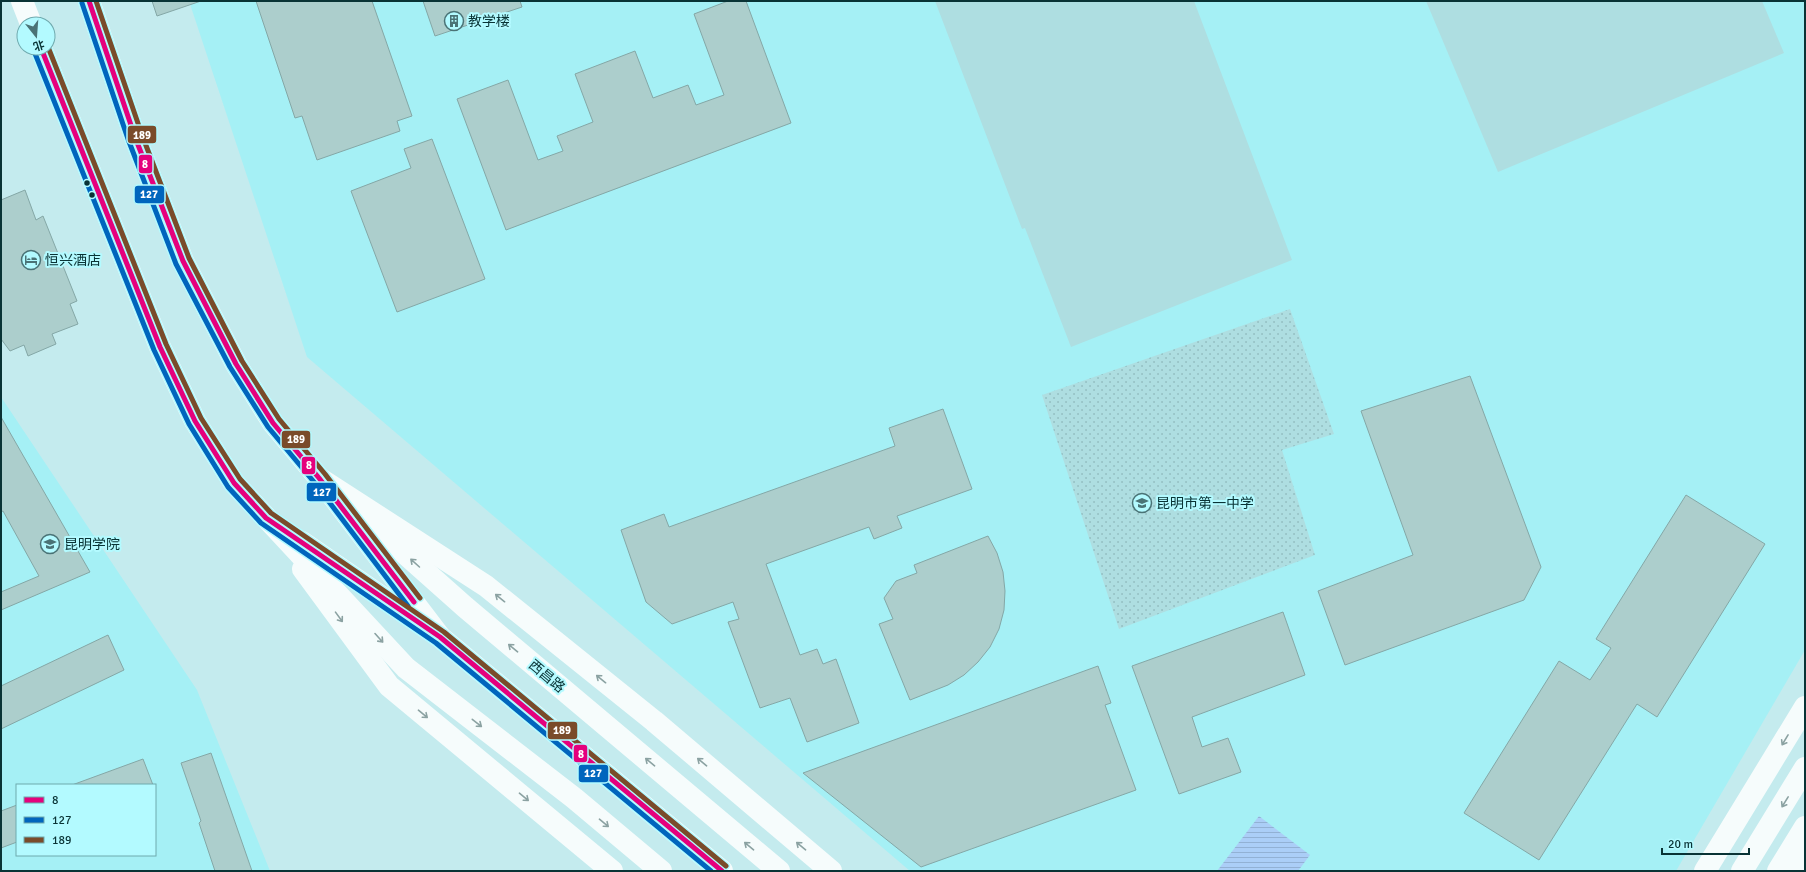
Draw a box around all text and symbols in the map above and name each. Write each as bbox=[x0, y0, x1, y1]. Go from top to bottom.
building icon: 教学楼 bbox=[443, 10, 465, 32]
place label: 教学楼 bbox=[468, 13, 510, 30]
north arrow bbox=[16, 16, 56, 56]
text: 北 bbox=[32, 37, 46, 53]
line badge: 189 bbox=[127, 125, 157, 144]
text: 189 bbox=[133, 129, 151, 142]
line badge: 8 bbox=[138, 154, 153, 174]
text: 8 bbox=[142, 158, 148, 171]
unlabelled marker bbox=[82, 178, 92, 188]
line badge: 127 bbox=[134, 185, 165, 204]
text: 127 bbox=[140, 188, 158, 201]
unlabelled marker bbox=[87, 190, 97, 200]
hotel icon: 恒兴酒店 bbox=[20, 249, 42, 271]
place label: 恒兴酒店 bbox=[45, 252, 101, 269]
line badge: 189 bbox=[281, 430, 311, 449]
text: 189 bbox=[287, 433, 305, 446]
line badge: 8 bbox=[301, 456, 316, 475]
text: 8 bbox=[306, 459, 312, 472]
line badge: 127 bbox=[306, 482, 337, 502]
text: 127 bbox=[313, 486, 331, 499]
school or university icon: 昆明市第一中学 bbox=[1131, 492, 1153, 514]
place label: 昆明市第一中学 bbox=[1156, 495, 1254, 512]
school or university icon: 昆明学院 bbox=[39, 533, 61, 555]
place label: 昆明学院 bbox=[64, 536, 120, 553]
one-way arrow bbox=[410, 558, 420, 568]
one-way arrow bbox=[495, 593, 506, 602]
one-way arrow bbox=[335, 611, 343, 622]
one-way arrow bbox=[374, 633, 384, 643]
one-way arrow bbox=[508, 643, 519, 652]
street label: 西昌路 bbox=[525, 656, 568, 696]
one-way arrow bbox=[596, 675, 607, 684]
one-way arrow bbox=[418, 710, 429, 719]
one-way arrow bbox=[471, 719, 482, 727]
line badge: 189 bbox=[547, 721, 578, 740]
text: 189 bbox=[553, 724, 571, 737]
one-way arrow bbox=[1780, 734, 1788, 746]
line badge: 8 bbox=[573, 744, 588, 763]
text: 8 bbox=[578, 748, 584, 761]
one-way arrow bbox=[645, 758, 655, 767]
one-way arrow bbox=[697, 758, 707, 767]
line badge: 127 bbox=[578, 764, 609, 783]
text: 127 bbox=[584, 767, 602, 780]
legend bbox=[16, 784, 156, 856]
text: 8 bbox=[52, 793, 58, 808]
one-way arrow bbox=[518, 793, 529, 802]
one-way arrow bbox=[1780, 796, 1788, 808]
text: 127 bbox=[52, 813, 71, 828]
one-way arrow bbox=[598, 819, 609, 827]
scale bar bbox=[1662, 830, 1749, 856]
text: 189 bbox=[52, 833, 71, 848]
text: 20 m bbox=[1668, 837, 1693, 852]
one-way arrow bbox=[744, 841, 755, 850]
one-way arrow bbox=[796, 841, 806, 850]

